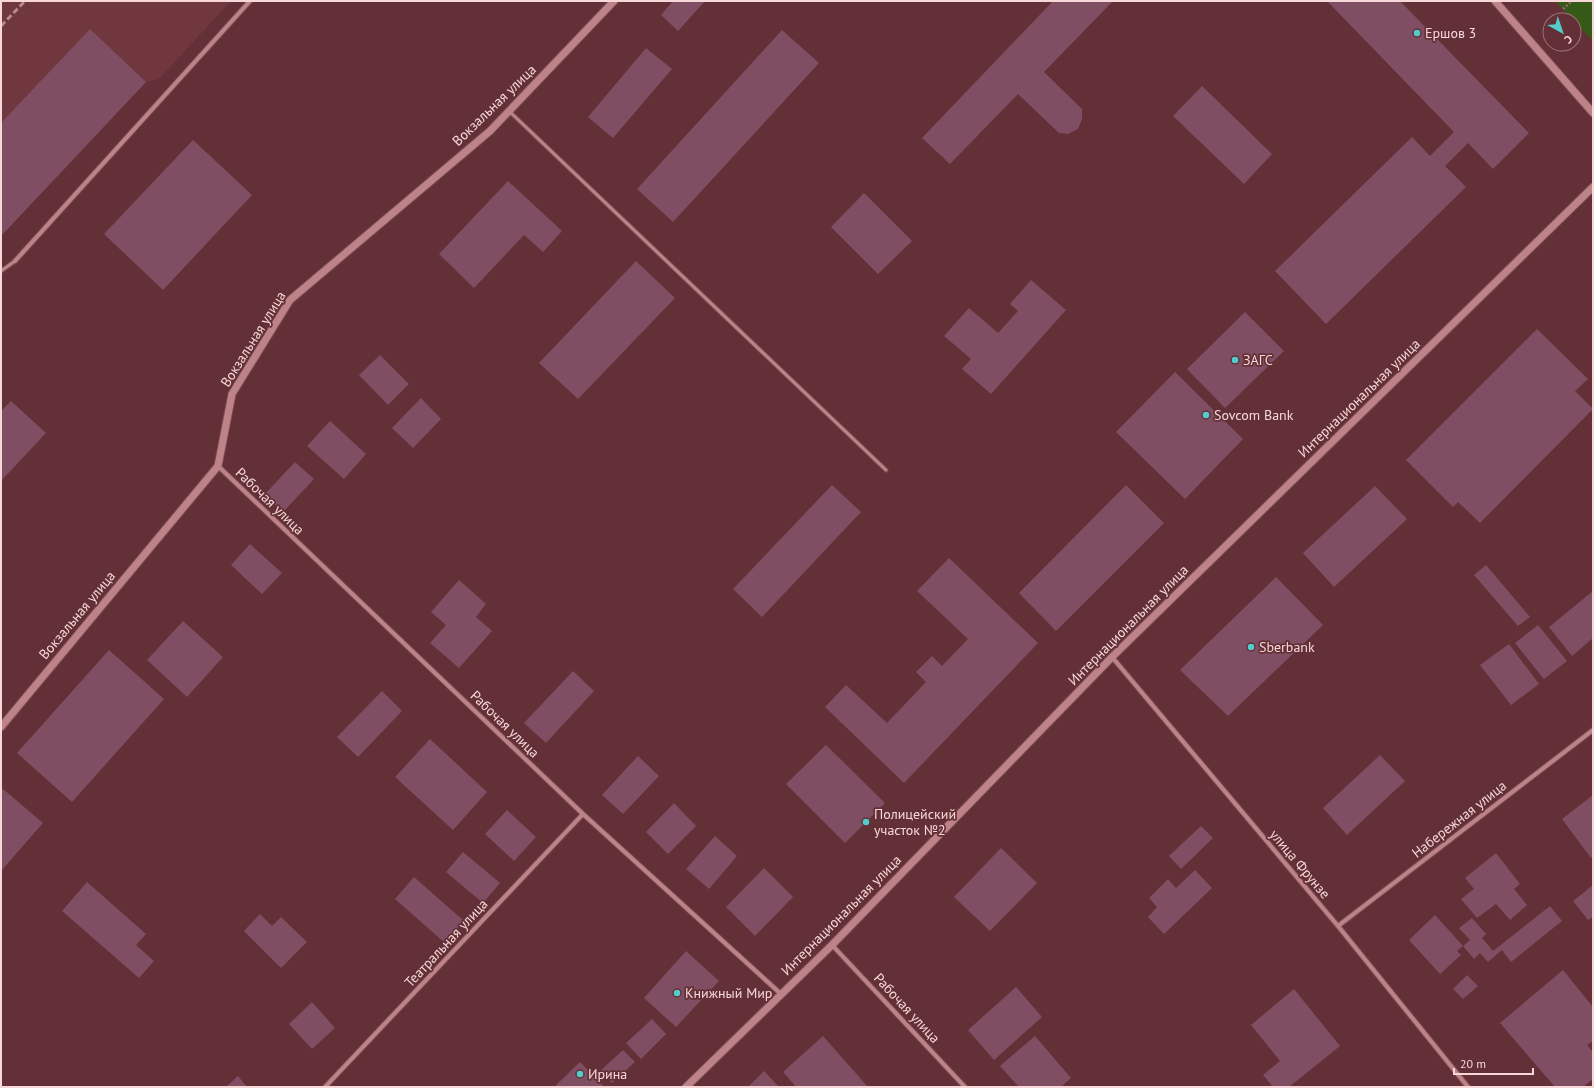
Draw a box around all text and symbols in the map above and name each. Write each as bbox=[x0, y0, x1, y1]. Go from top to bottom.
north arrow bbox=[1542, 12, 1582, 52]
place label: Ершов 3 bbox=[1425, 24, 1476, 42]
marker: Ершов 3 bbox=[1412, 28, 1422, 38]
text: С bbox=[1562, 32, 1575, 47]
street label: Вокзальная улица bbox=[448, 60, 540, 150]
street label: Вокзальная улица bbox=[216, 288, 290, 390]
street label: Интернациональная улица bbox=[1294, 335, 1424, 461]
place label: ЗАГС bbox=[1243, 351, 1273, 369]
marker: ЗАГС bbox=[1230, 355, 1240, 365]
place label: Sovcom Bank bbox=[1214, 406, 1294, 424]
marker: Sovcom Bank bbox=[1201, 410, 1211, 420]
street label: Рабочая улица bbox=[232, 464, 308, 538]
street label: Интернациональная улица bbox=[1064, 561, 1192, 689]
street label: Вокзальная улица bbox=[35, 567, 119, 663]
place label: Sberbank bbox=[1259, 638, 1315, 656]
marker: Sberbank bbox=[1246, 642, 1256, 652]
street label: Рабочая улица bbox=[467, 687, 543, 761]
street label: Набережная улица bbox=[1408, 776, 1510, 862]
place label: Полицейский участок №2 bbox=[874, 805, 956, 839]
marker: Полицейский участок №2 bbox=[861, 817, 871, 827]
street label: улица Фрунзе bbox=[1266, 826, 1334, 902]
street label: Интернациональная улица bbox=[777, 851, 905, 979]
street label: Театральная улица bbox=[400, 895, 492, 991]
street label: Рабочая улица bbox=[870, 969, 944, 1047]
place label: Книжный Мир bbox=[685, 984, 772, 1002]
marker: Книжный Мир bbox=[672, 988, 682, 998]
scale bar bbox=[1454, 1050, 1533, 1076]
text: 20 m bbox=[1460, 1056, 1486, 1071]
place label: Ирина bbox=[588, 1065, 627, 1083]
marker: Ирина bbox=[575, 1069, 585, 1079]

